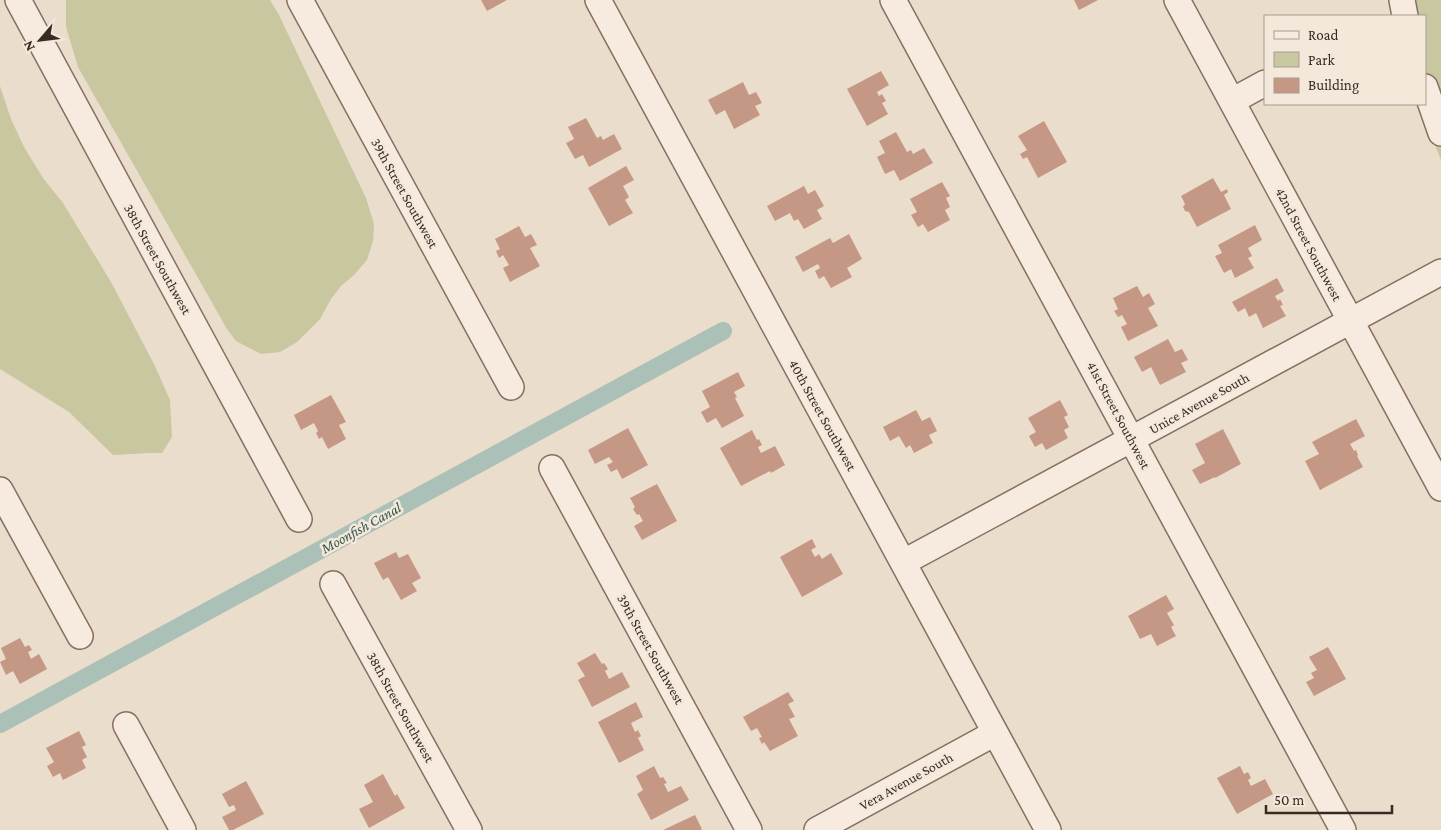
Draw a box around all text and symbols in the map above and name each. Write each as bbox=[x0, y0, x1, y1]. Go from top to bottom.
north arrow bbox=[15, 15, 65, 65]
legend bbox=[1264, 15, 1426, 105]
text: Road bbox=[1308, 27, 1339, 43]
text: N bbox=[19, 38, 38, 54]
text: Park bbox=[1308, 52, 1335, 68]
text: Building bbox=[1308, 77, 1359, 94]
street label: 39th Street Southwest bbox=[368, 135, 442, 251]
street label: 42nd Street Southwest bbox=[1272, 185, 1346, 304]
street label: 38th Street Southwest bbox=[121, 201, 195, 317]
street label: 40th Street Southwest bbox=[786, 357, 860, 474]
street label: 41st Street Southwest bbox=[1084, 358, 1154, 472]
street label: Unice Avenue South bbox=[1146, 369, 1252, 437]
water label: Moonfish Canal bbox=[317, 499, 405, 558]
street label: 39th Street Southwest bbox=[614, 591, 688, 707]
street label: 38th Street Southwest bbox=[364, 649, 438, 765]
street label: Vera Avenue South bbox=[857, 748, 956, 813]
scale bar bbox=[1266, 782, 1392, 814]
text: 50 m bbox=[1274, 792, 1304, 808]

